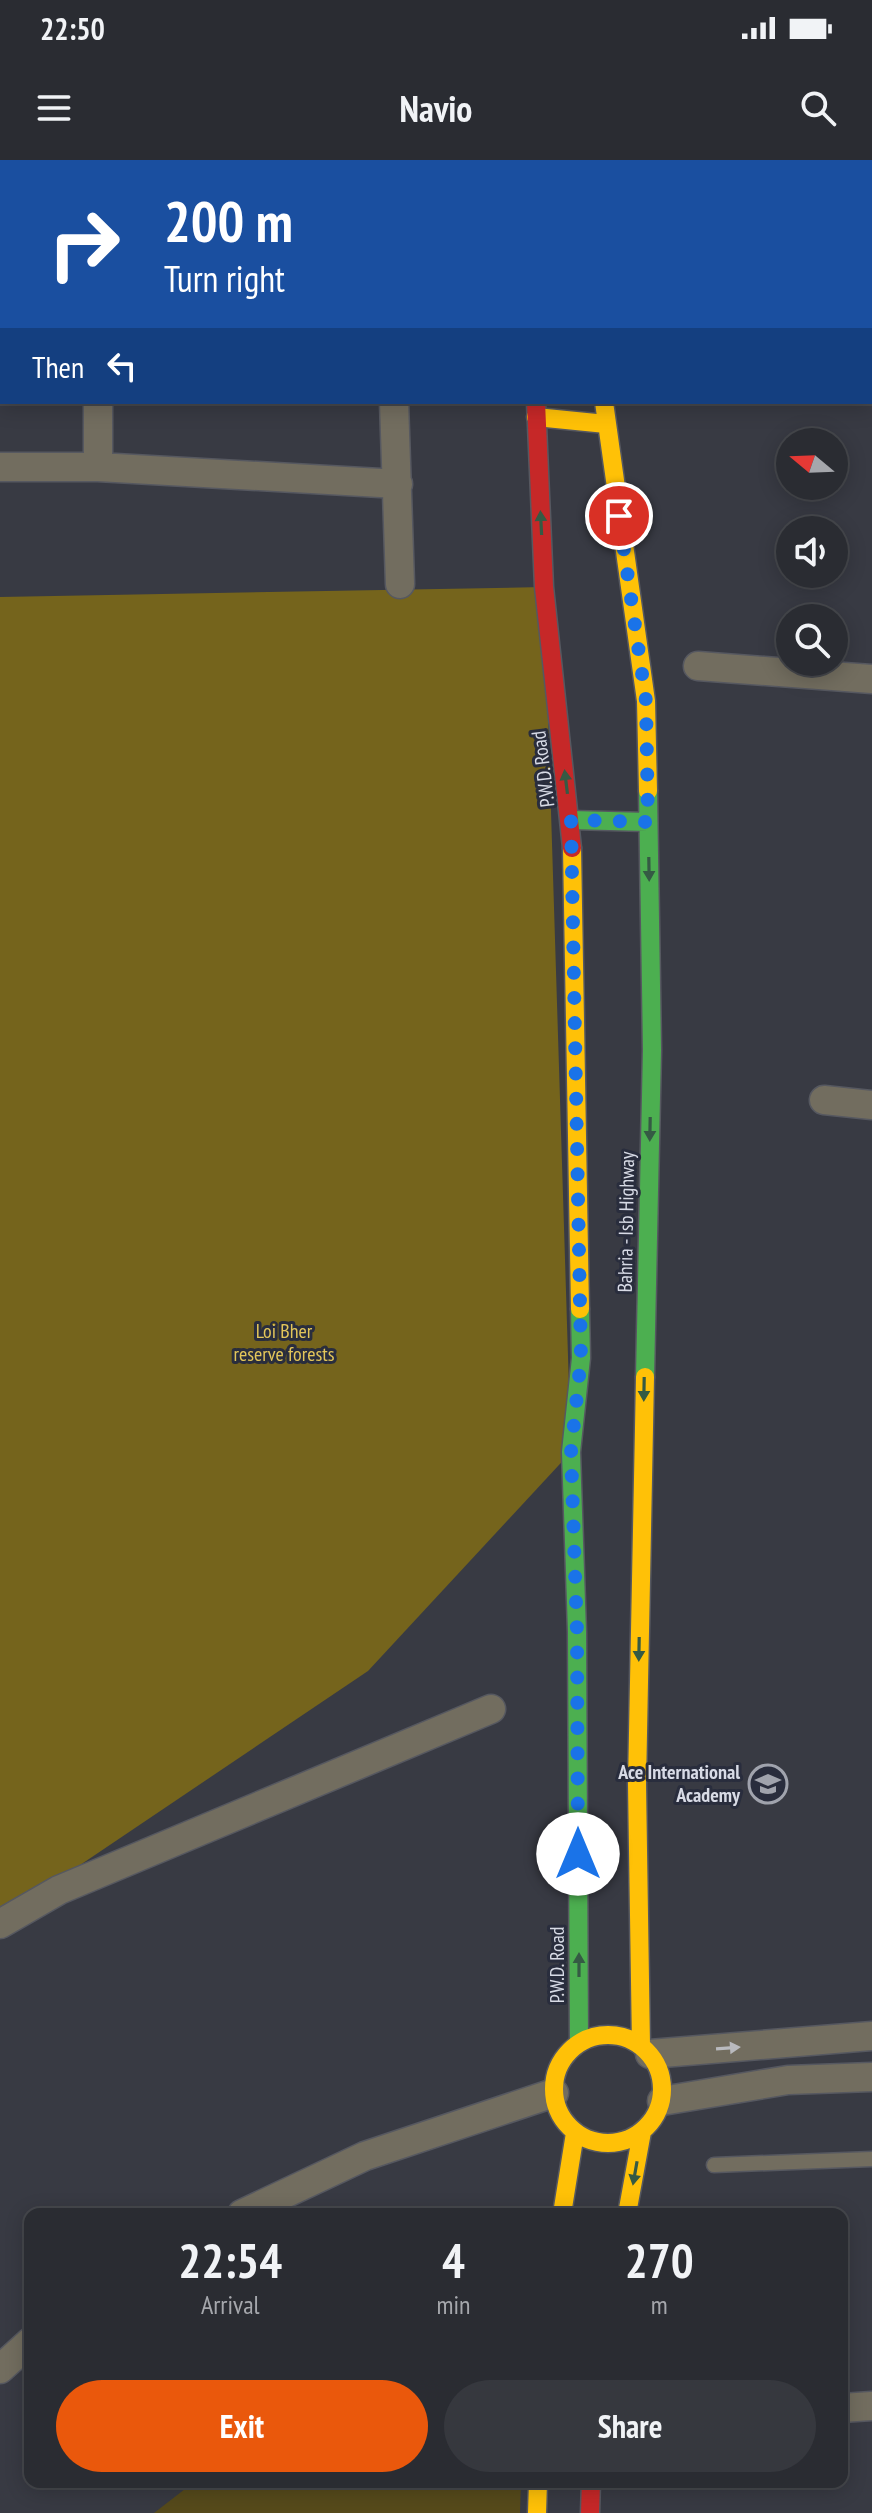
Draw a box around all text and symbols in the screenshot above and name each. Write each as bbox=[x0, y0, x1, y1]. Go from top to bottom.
text: 22:50 bbox=[40, 9, 105, 48]
text: Navio bbox=[400, 85, 472, 132]
icon: menu bbox=[32, 86, 76, 130]
icon: search bbox=[796, 86, 840, 130]
text: 200 m bbox=[164, 185, 293, 257]
icon: right bbox=[32, 192, 136, 296]
text: Turn right bbox=[164, 255, 285, 302]
icon: left bbox=[100, 344, 144, 388]
text: Then bbox=[32, 347, 84, 386]
north arrow bbox=[776, 428, 848, 500]
map controls bbox=[776, 428, 848, 676]
pin bbox=[585, 482, 653, 550]
icon: arrive bbox=[597, 494, 641, 538]
one-way arrow bbox=[534, 510, 547, 535]
button: sound bbox=[776, 516, 848, 588]
button: search bbox=[776, 604, 848, 676]
street label: P.W.D. Road bbox=[525, 729, 561, 809]
one-way arrow bbox=[560, 769, 573, 794]
one-way arrow bbox=[643, 857, 655, 882]
one-way arrow bbox=[644, 1117, 657, 1142]
street label: Bahria - Isb Highway bbox=[612, 1151, 640, 1293]
park label: Loi Bher reserve forests bbox=[234, 1318, 335, 1367]
one-way arrow bbox=[638, 1377, 650, 1402]
one-way arrow bbox=[633, 1637, 645, 1662]
place label: Ace International Academy bbox=[617, 1759, 741, 1808]
school or university icon: Ace International Academy bbox=[747, 1763, 789, 1805]
position arrow bbox=[536, 1812, 620, 1896]
street label: P.W.D. Road bbox=[544, 1927, 570, 2003]
one-way arrow bbox=[573, 1952, 585, 1977]
one-way arrow bbox=[716, 2041, 741, 2054]
one-way arrow bbox=[628, 2161, 640, 2186]
text: 22:54 bbox=[178, 2229, 282, 2291]
text: 4 bbox=[442, 2229, 465, 2291]
text: 270 bbox=[625, 2229, 694, 2291]
text: Arrival bbox=[201, 2288, 260, 2321]
text: min bbox=[436, 2288, 470, 2321]
text: m bbox=[651, 2288, 668, 2321]
button: Exit bbox=[56, 2380, 428, 2472]
button: Share bbox=[444, 2380, 816, 2472]

